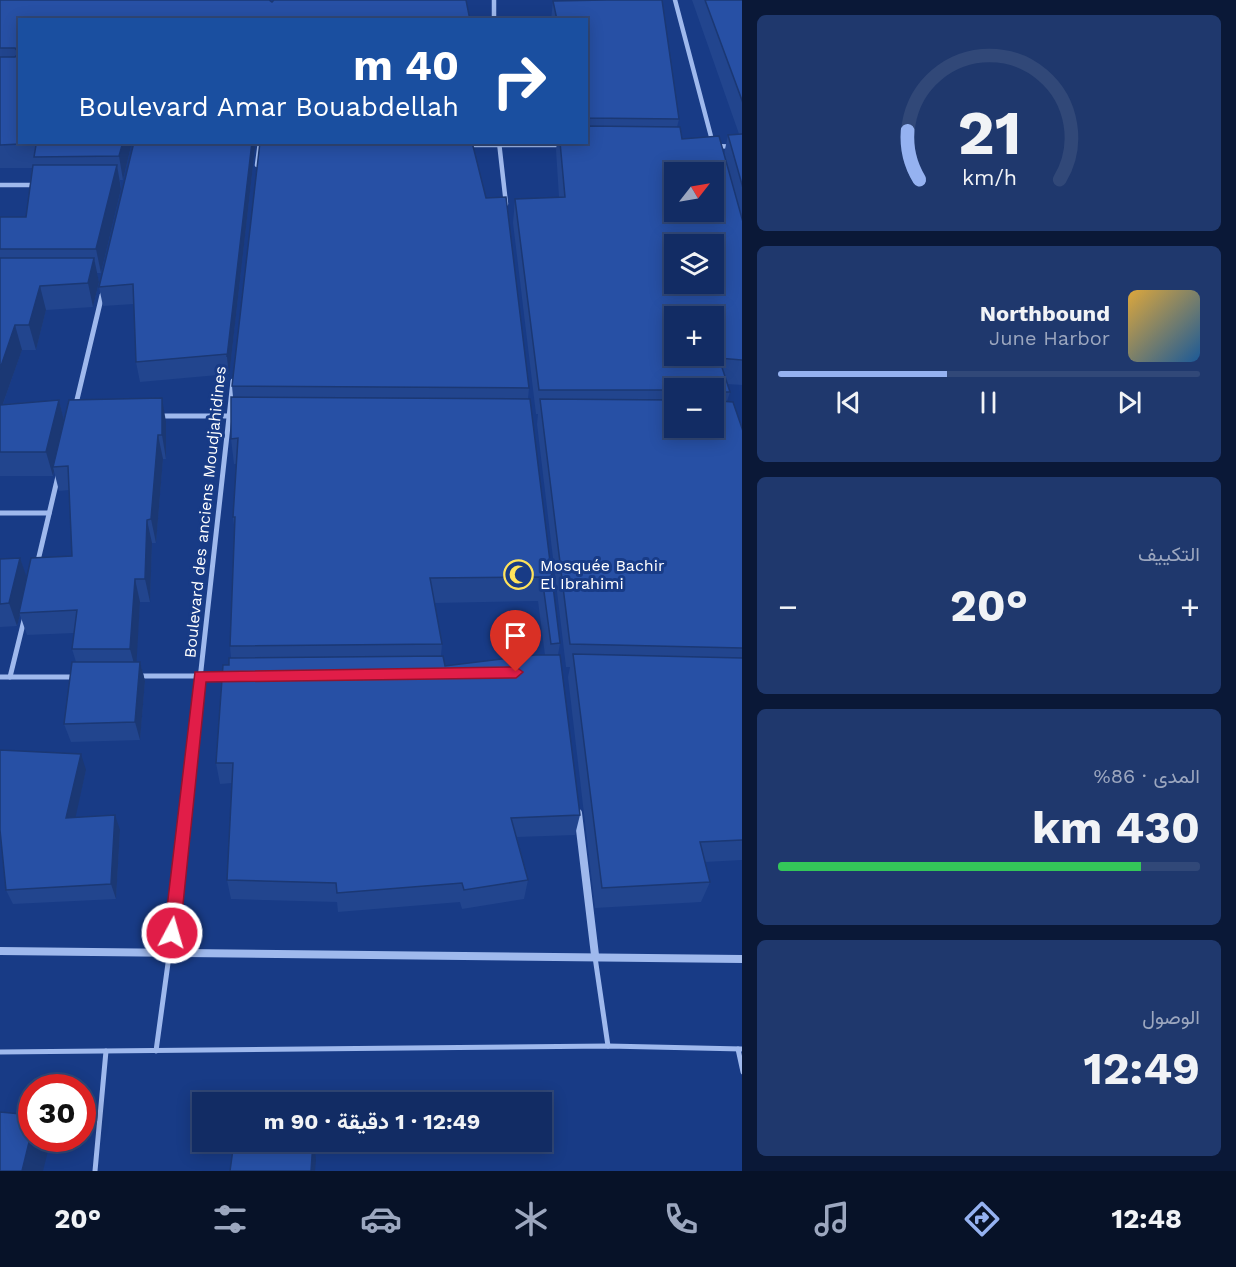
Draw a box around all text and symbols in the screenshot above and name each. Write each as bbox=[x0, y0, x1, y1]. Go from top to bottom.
text: 40 m bbox=[353, 41, 459, 90]
icon: right bbox=[480, 42, 558, 120]
text: Boulevard Amar Bouabdellah bbox=[78, 91, 459, 123]
text: 21 bbox=[957, 96, 1021, 169]
north arrow bbox=[664, 162, 724, 222]
map controls bbox=[664, 162, 724, 438]
text: km/h bbox=[961, 165, 1017, 190]
button: layers bbox=[664, 234, 724, 294]
text: Northbound bbox=[980, 301, 1110, 326]
button: + bbox=[664, 306, 724, 366]
text: June Harbor bbox=[989, 326, 1110, 350]
street label: Boulevard des anciens Moudjahidines bbox=[180, 365, 230, 659]
button: − bbox=[664, 378, 724, 438]
icon: previous bbox=[832, 386, 865, 419]
icon: pause bbox=[972, 386, 1005, 419]
icon: next bbox=[1113, 386, 1146, 419]
text: التكييف bbox=[1138, 542, 1200, 566]
place label: Mosquée Bachir El Ibrahimi bbox=[540, 556, 665, 593]
mosque icon: Mosquée Bachir El Ibrahimi bbox=[503, 558, 535, 590]
text: 20° bbox=[950, 579, 1028, 632]
text: − bbox=[778, 587, 798, 626]
text: + bbox=[1180, 587, 1200, 626]
pin bbox=[490, 610, 541, 672]
icon: arrive bbox=[499, 619, 532, 652]
text: المدى · 86% bbox=[1094, 764, 1200, 788]
text: 430 km bbox=[1032, 801, 1200, 854]
position arrow bbox=[140, 901, 204, 965]
text: الوصول bbox=[1142, 1005, 1200, 1029]
text: 12:49 bbox=[1083, 1042, 1200, 1095]
speed limit sign: 30 bbox=[18, 1074, 96, 1152]
text: 12:49 · 1 دقيقة · 90 m bbox=[264, 1109, 480, 1134]
icon: filters bbox=[209, 1198, 251, 1240]
icon: car bbox=[360, 1198, 402, 1240]
icon: climate bbox=[510, 1198, 552, 1240]
icon: phone bbox=[660, 1198, 702, 1240]
icon: music bbox=[811, 1198, 853, 1240]
icon: directions bbox=[961, 1198, 1003, 1240]
text: 20° bbox=[54, 1203, 101, 1235]
text: 12:48 bbox=[1112, 1203, 1182, 1235]

